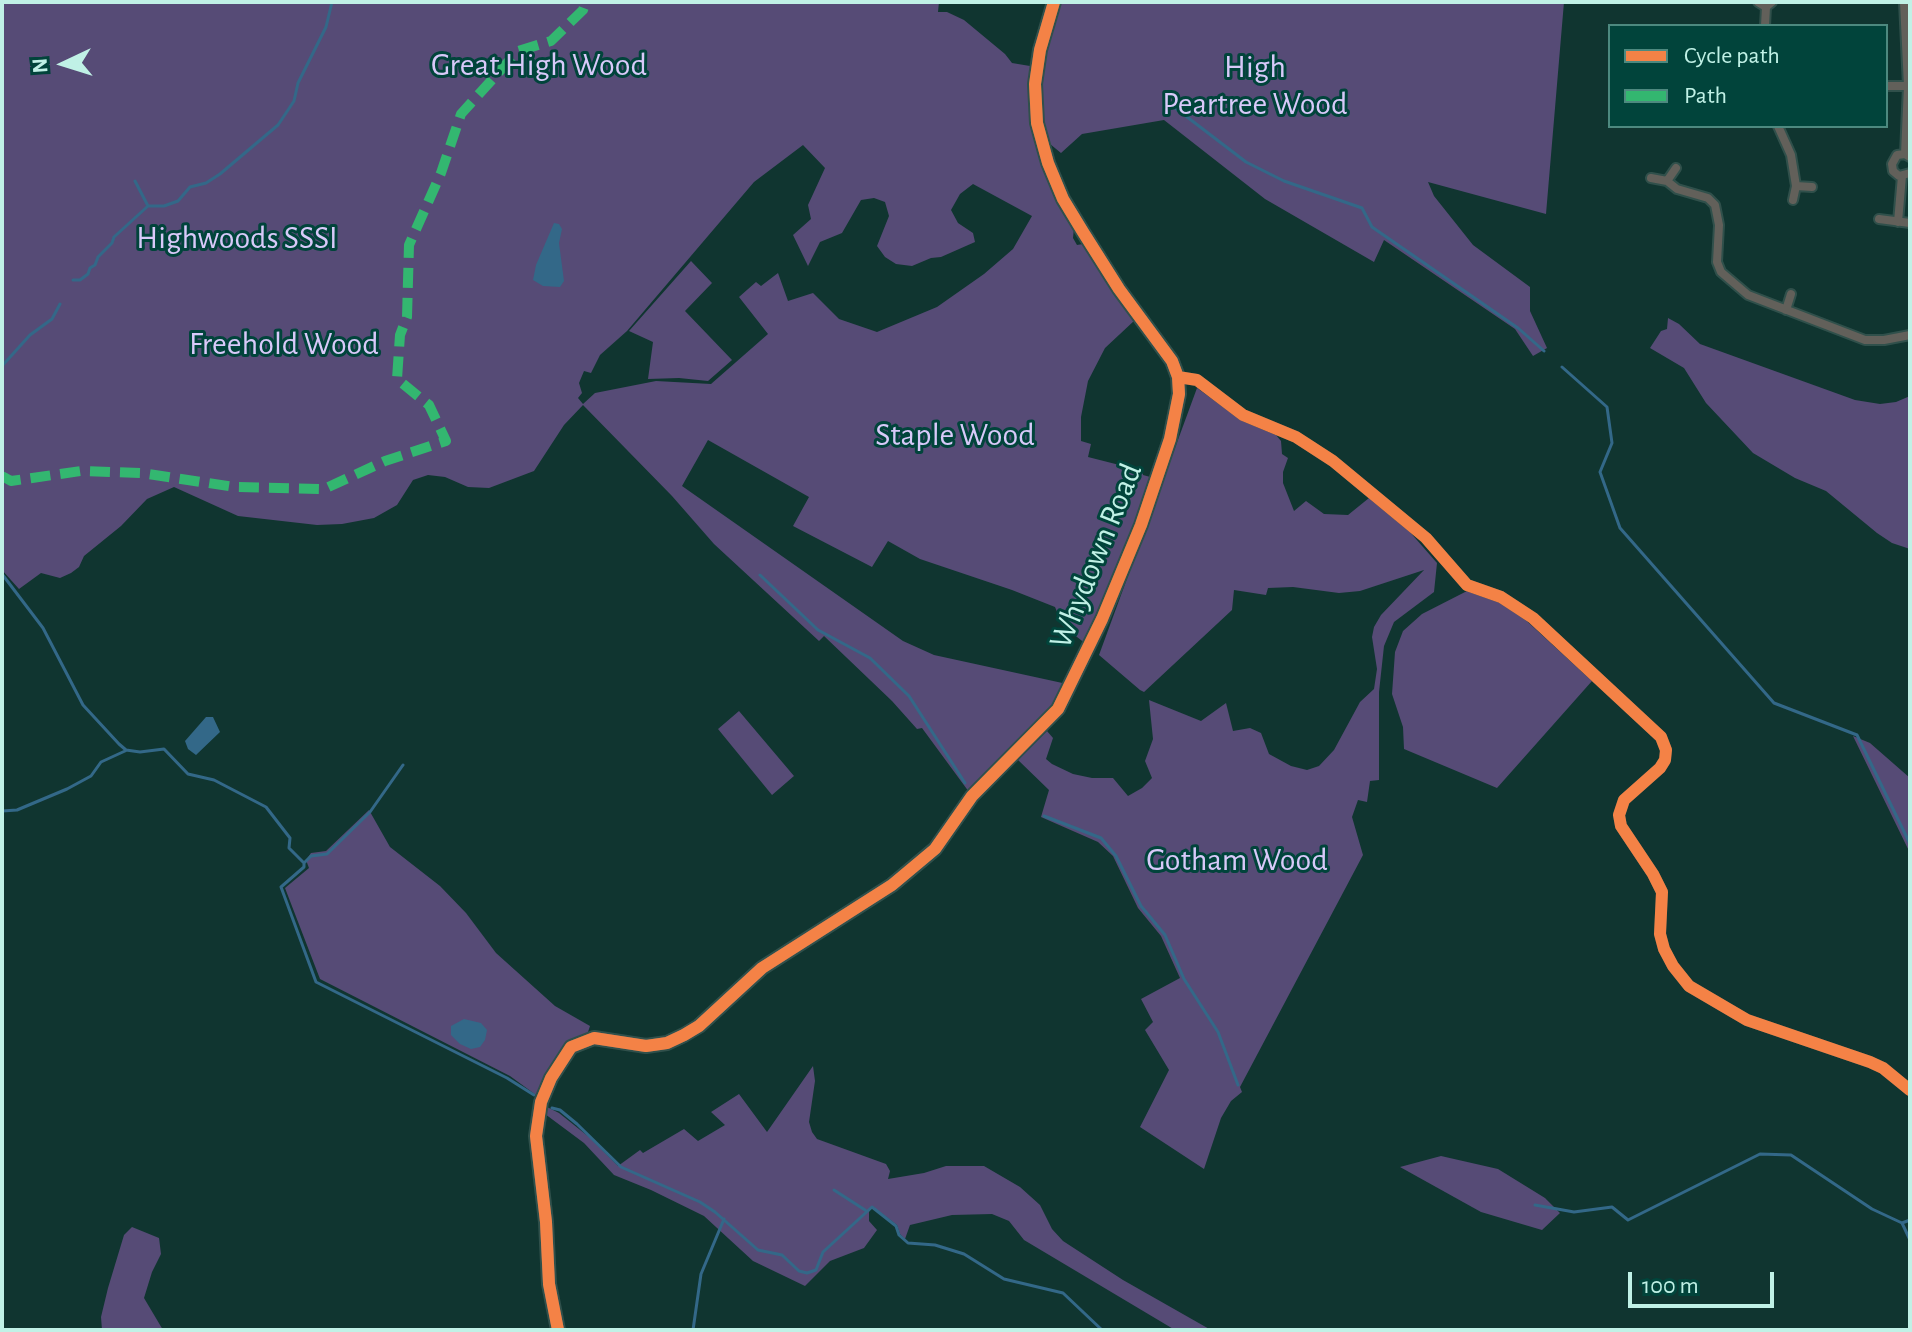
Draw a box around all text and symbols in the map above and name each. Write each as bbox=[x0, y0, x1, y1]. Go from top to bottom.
north arrow bbox=[24, 24, 104, 104]
legend bbox=[1608, 24, 1888, 128]
text: Cycle path bbox=[1684, 44, 1780, 68]
park label: Great High Wood bbox=[431, 46, 647, 84]
park label: High Peartree Wood bbox=[1162, 48, 1348, 123]
text: N bbox=[29, 57, 52, 74]
text: Path bbox=[1684, 84, 1727, 108]
park label: Highwoods SSSI bbox=[136, 219, 338, 257]
park label: Freehold Wood bbox=[189, 325, 379, 363]
park label: Staple Wood bbox=[875, 416, 1035, 454]
street label: Whydown Road bbox=[1041, 458, 1151, 654]
park label: Gotham Wood bbox=[1146, 841, 1328, 879]
scale bar bbox=[1632, 1256, 1778, 1306]
text: 100 m bbox=[1642, 1274, 1699, 1298]

